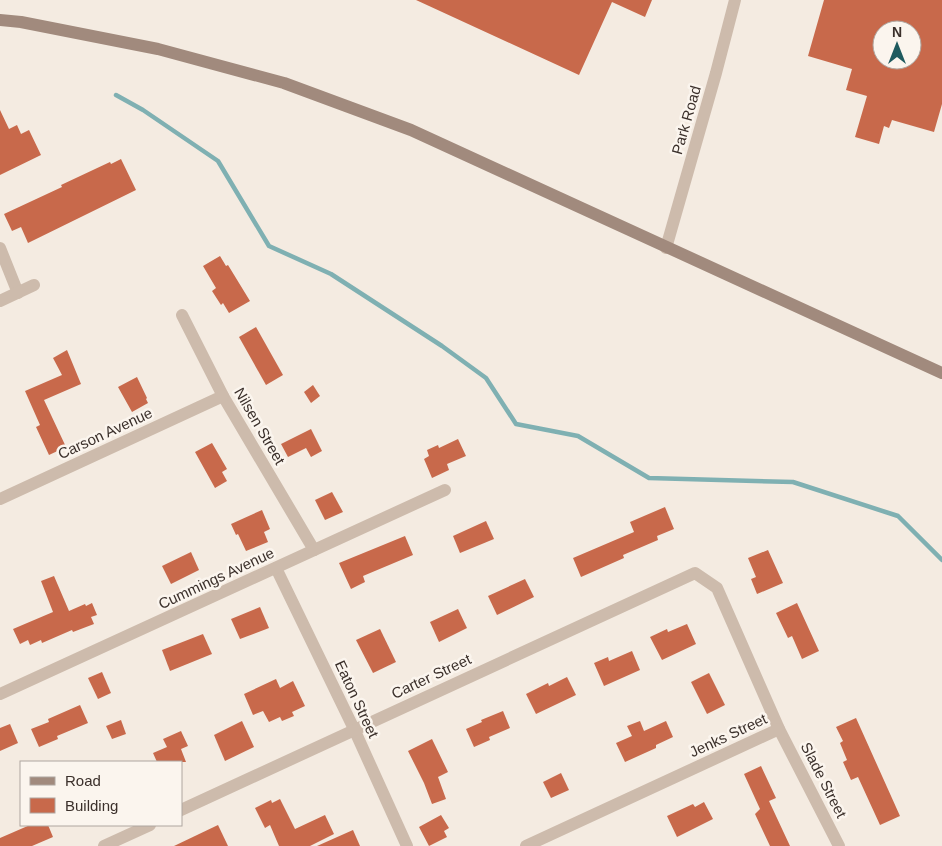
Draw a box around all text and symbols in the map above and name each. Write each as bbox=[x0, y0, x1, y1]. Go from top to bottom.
north arrow bbox=[872, 20, 922, 70]
text: N bbox=[892, 24, 902, 40]
street label: Park Road bbox=[668, 84, 704, 156]
street label: Nilsen Street bbox=[231, 385, 289, 468]
street label: Carson Avenue bbox=[55, 404, 155, 462]
street label: Cummings Avenue bbox=[155, 544, 277, 612]
street label: Carter Street bbox=[388, 650, 474, 702]
street label: Eaton Street bbox=[332, 658, 383, 741]
street label: Jenks Street bbox=[687, 709, 770, 760]
street label: Slade Street bbox=[798, 739, 851, 821]
legend bbox=[20, 761, 182, 826]
text: Road bbox=[65, 772, 101, 789]
text: Building bbox=[65, 797, 118, 814]

